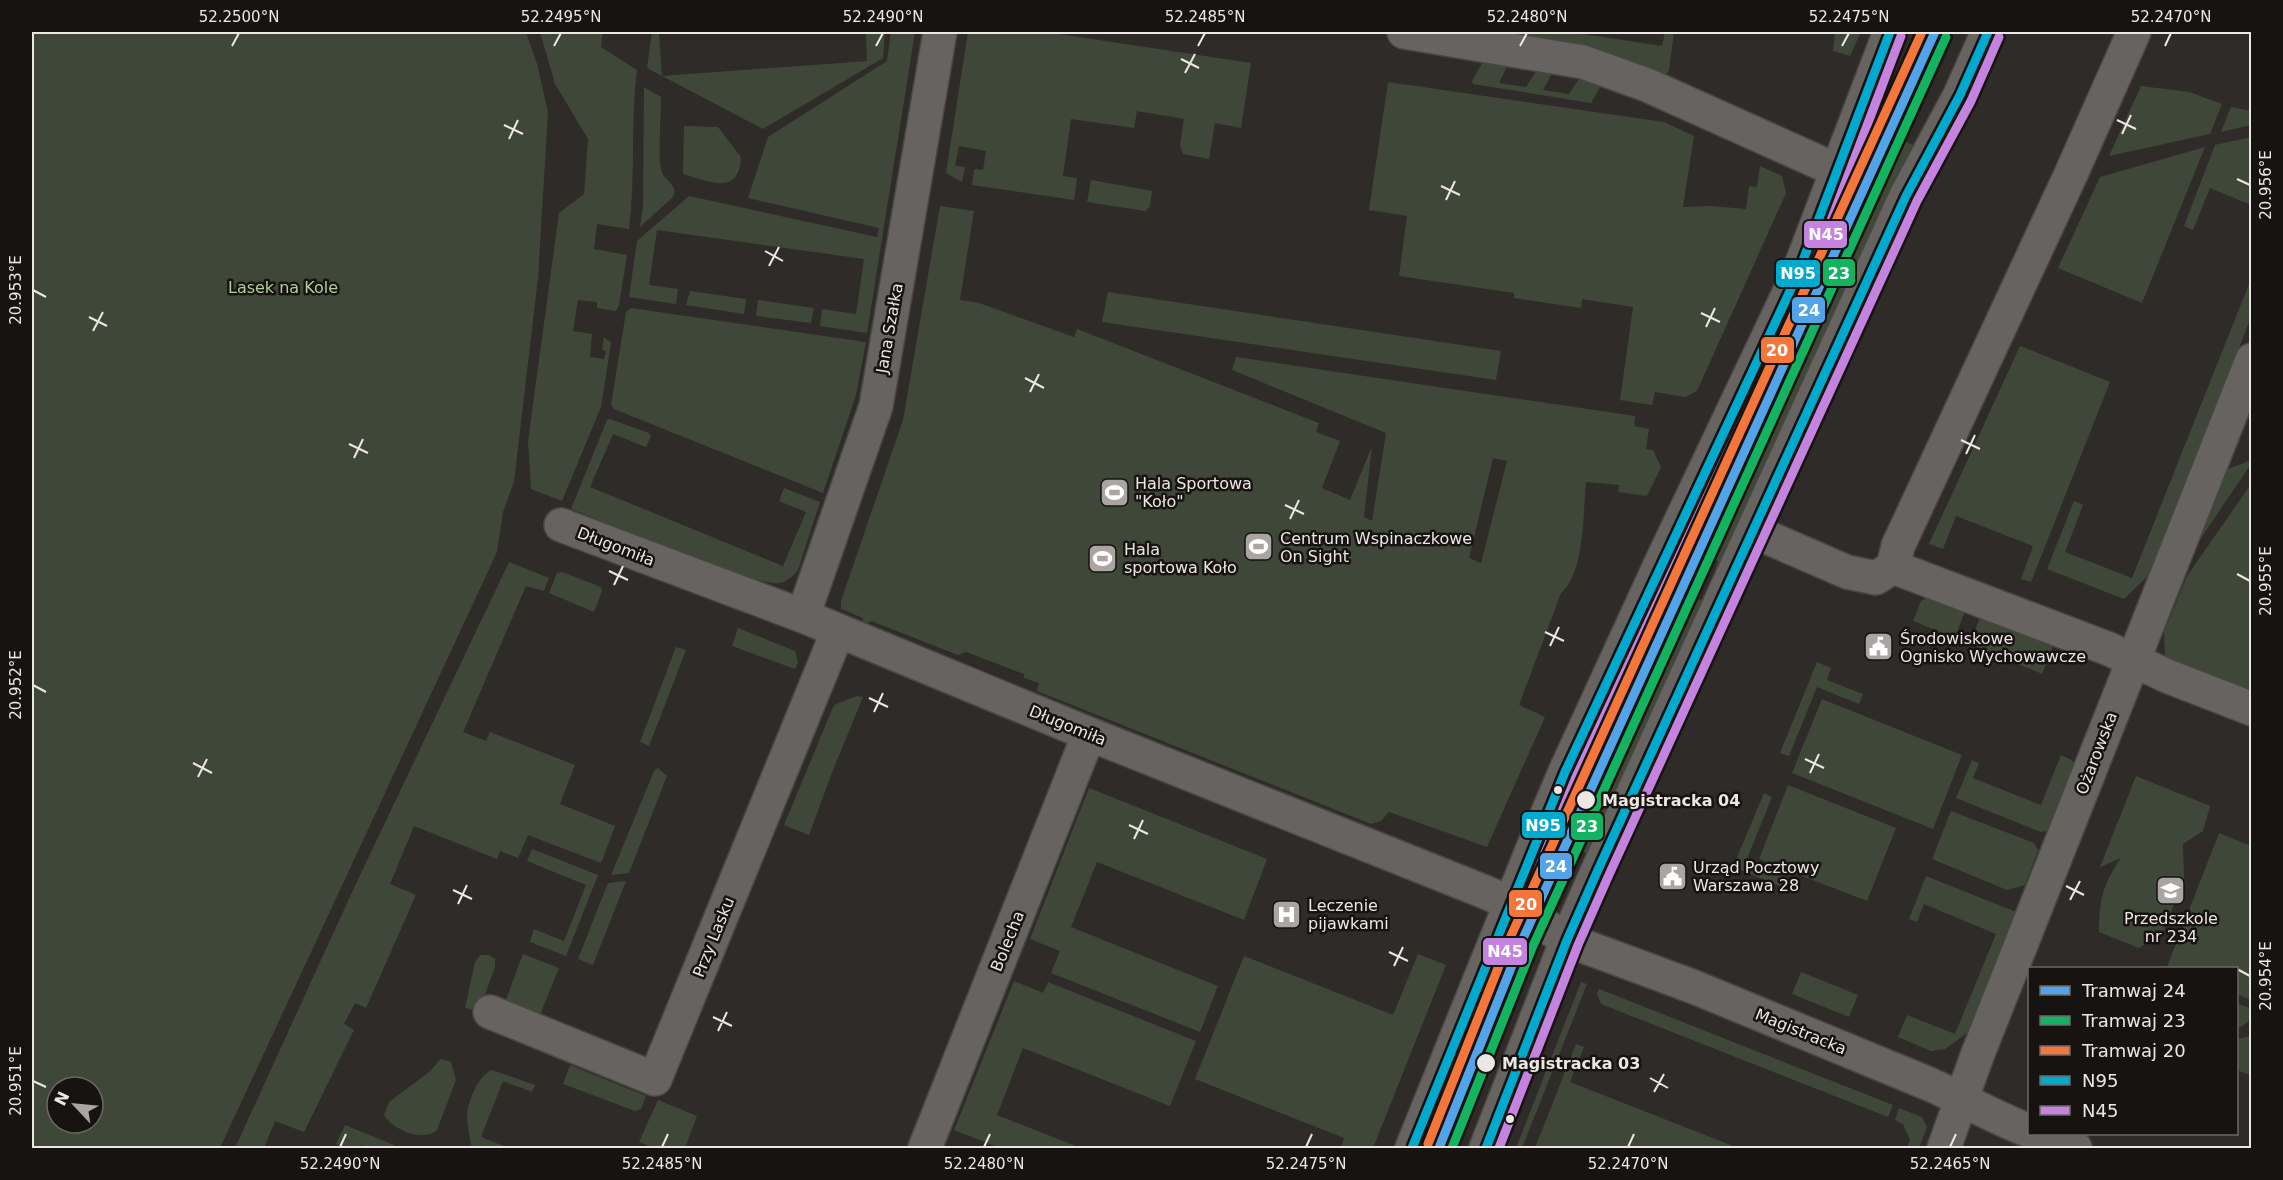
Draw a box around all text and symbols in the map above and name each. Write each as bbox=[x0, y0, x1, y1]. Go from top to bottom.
text: 52.2500°N bbox=[199, 8, 279, 26]
text: 52.2495°N bbox=[521, 8, 601, 26]
text: 52.2490°N bbox=[843, 8, 923, 26]
text: 52.2485°N bbox=[1165, 8, 1245, 26]
text: 52.2480°N bbox=[1487, 8, 1567, 26]
text: 52.2475°N bbox=[1809, 8, 1889, 26]
text: 52.2470°N bbox=[2131, 8, 2211, 26]
text: 20.956°E bbox=[2257, 150, 2275, 220]
line badge: N45 bbox=[1803, 220, 1848, 249]
text: N45 bbox=[1808, 225, 1844, 244]
text: 20.953°E bbox=[7, 255, 25, 325]
line badge: 23 bbox=[1822, 258, 1856, 287]
line badge: N95 bbox=[1775, 259, 1821, 288]
text: N95 bbox=[1780, 264, 1816, 283]
text: 23 bbox=[1828, 264, 1850, 283]
park label: Lasek na Kole bbox=[228, 278, 338, 297]
street label: Jana Szałka bbox=[872, 282, 907, 376]
line badge: 24 bbox=[1791, 296, 1826, 324]
text: 24 bbox=[1798, 301, 1820, 320]
line badge: 20 bbox=[1760, 336, 1795, 364]
text: 20 bbox=[1766, 341, 1788, 360]
place label: Hala Sportowa "Koło" bbox=[1135, 474, 1252, 511]
sports icon: Hala Sportowa "Koło" bbox=[1098, 476, 1130, 508]
street label: Długomiła bbox=[574, 523, 657, 570]
place label: Centrum Wspinaczkowe On Sight bbox=[1280, 529, 1472, 566]
sports icon: Centrum Wspinaczkowe On Sight bbox=[1243, 531, 1275, 563]
place label: Hala sportowa Koło bbox=[1124, 540, 1237, 577]
sports icon: Hala sportowa Koło bbox=[1087, 542, 1119, 574]
text: 20.955°E bbox=[2257, 546, 2275, 616]
place label: Środowiskowe Ognisko Wychowawcze bbox=[1900, 629, 2086, 666]
public building icon: Środowiskowe Ognisko Wychowawcze bbox=[1863, 631, 1895, 663]
text: 20.952°E bbox=[7, 650, 25, 720]
street label: Długomiła bbox=[1027, 701, 1109, 750]
street label: Ożarowska bbox=[2072, 709, 2121, 797]
unlabelled marker bbox=[1552, 784, 1564, 796]
marker: Magistracka 04 bbox=[1575, 789, 1597, 811]
place label: Magistracka 04 bbox=[1602, 791, 1740, 810]
line badge: N95 bbox=[1521, 811, 1566, 839]
line badge: 23 bbox=[1570, 812, 1604, 841]
text: N95 bbox=[1525, 816, 1561, 835]
text: 23 bbox=[1576, 817, 1598, 836]
line badge: 24 bbox=[1539, 852, 1573, 880]
text: 24 bbox=[1545, 857, 1567, 876]
place label: Urząd Pocztowy Warszawa 28 bbox=[1693, 858, 1819, 895]
public building icon: Urząd Pocztowy Warszawa 28 bbox=[1656, 860, 1688, 892]
school or university icon: Przedszkole nr 234 bbox=[2155, 874, 2187, 906]
line badge: 20 bbox=[1508, 889, 1543, 918]
street label: Przy Lasku bbox=[689, 894, 738, 980]
text: 20 bbox=[1515, 895, 1537, 914]
place label: Leczenie pijawkami bbox=[1308, 896, 1389, 933]
hospital icon: Leczenie pijawkami bbox=[1271, 898, 1303, 930]
street label: Bolecha bbox=[987, 908, 1028, 974]
place label: Przedszkole nr 234 bbox=[2124, 909, 2218, 946]
line badge: N45 bbox=[1482, 937, 1528, 966]
text: 20.954°E bbox=[2257, 941, 2275, 1011]
text: N45 bbox=[1487, 942, 1523, 961]
legend bbox=[2028, 967, 2238, 1135]
text: Tramwaj 24 bbox=[2081, 980, 2186, 1001]
street label: Magistracka bbox=[1752, 1005, 1849, 1058]
text: Tramwaj 23 bbox=[2081, 1010, 2186, 1031]
text: Tramwaj 20 bbox=[2081, 1040, 2186, 1061]
text: 20.951°E bbox=[7, 1046, 25, 1116]
marker: Magistracka 03 bbox=[1475, 1052, 1497, 1074]
place label: Magistracka 03 bbox=[1502, 1054, 1640, 1073]
text: N95 bbox=[2082, 1070, 2118, 1091]
north arrow bbox=[45, 1075, 105, 1135]
text: N bbox=[50, 1088, 73, 1109]
text: N45 bbox=[2082, 1100, 2118, 1121]
unlabelled marker bbox=[1504, 1113, 1516, 1125]
text: 52.2490°N bbox=[300, 1155, 380, 1173]
text: 52.2485°N bbox=[622, 1155, 702, 1173]
text: 52.2480°N bbox=[944, 1155, 1024, 1173]
text: 52.2475°N bbox=[1266, 1155, 1346, 1173]
text: 52.2470°N bbox=[1588, 1155, 1668, 1173]
text: 52.2465°N bbox=[1910, 1155, 1990, 1173]

